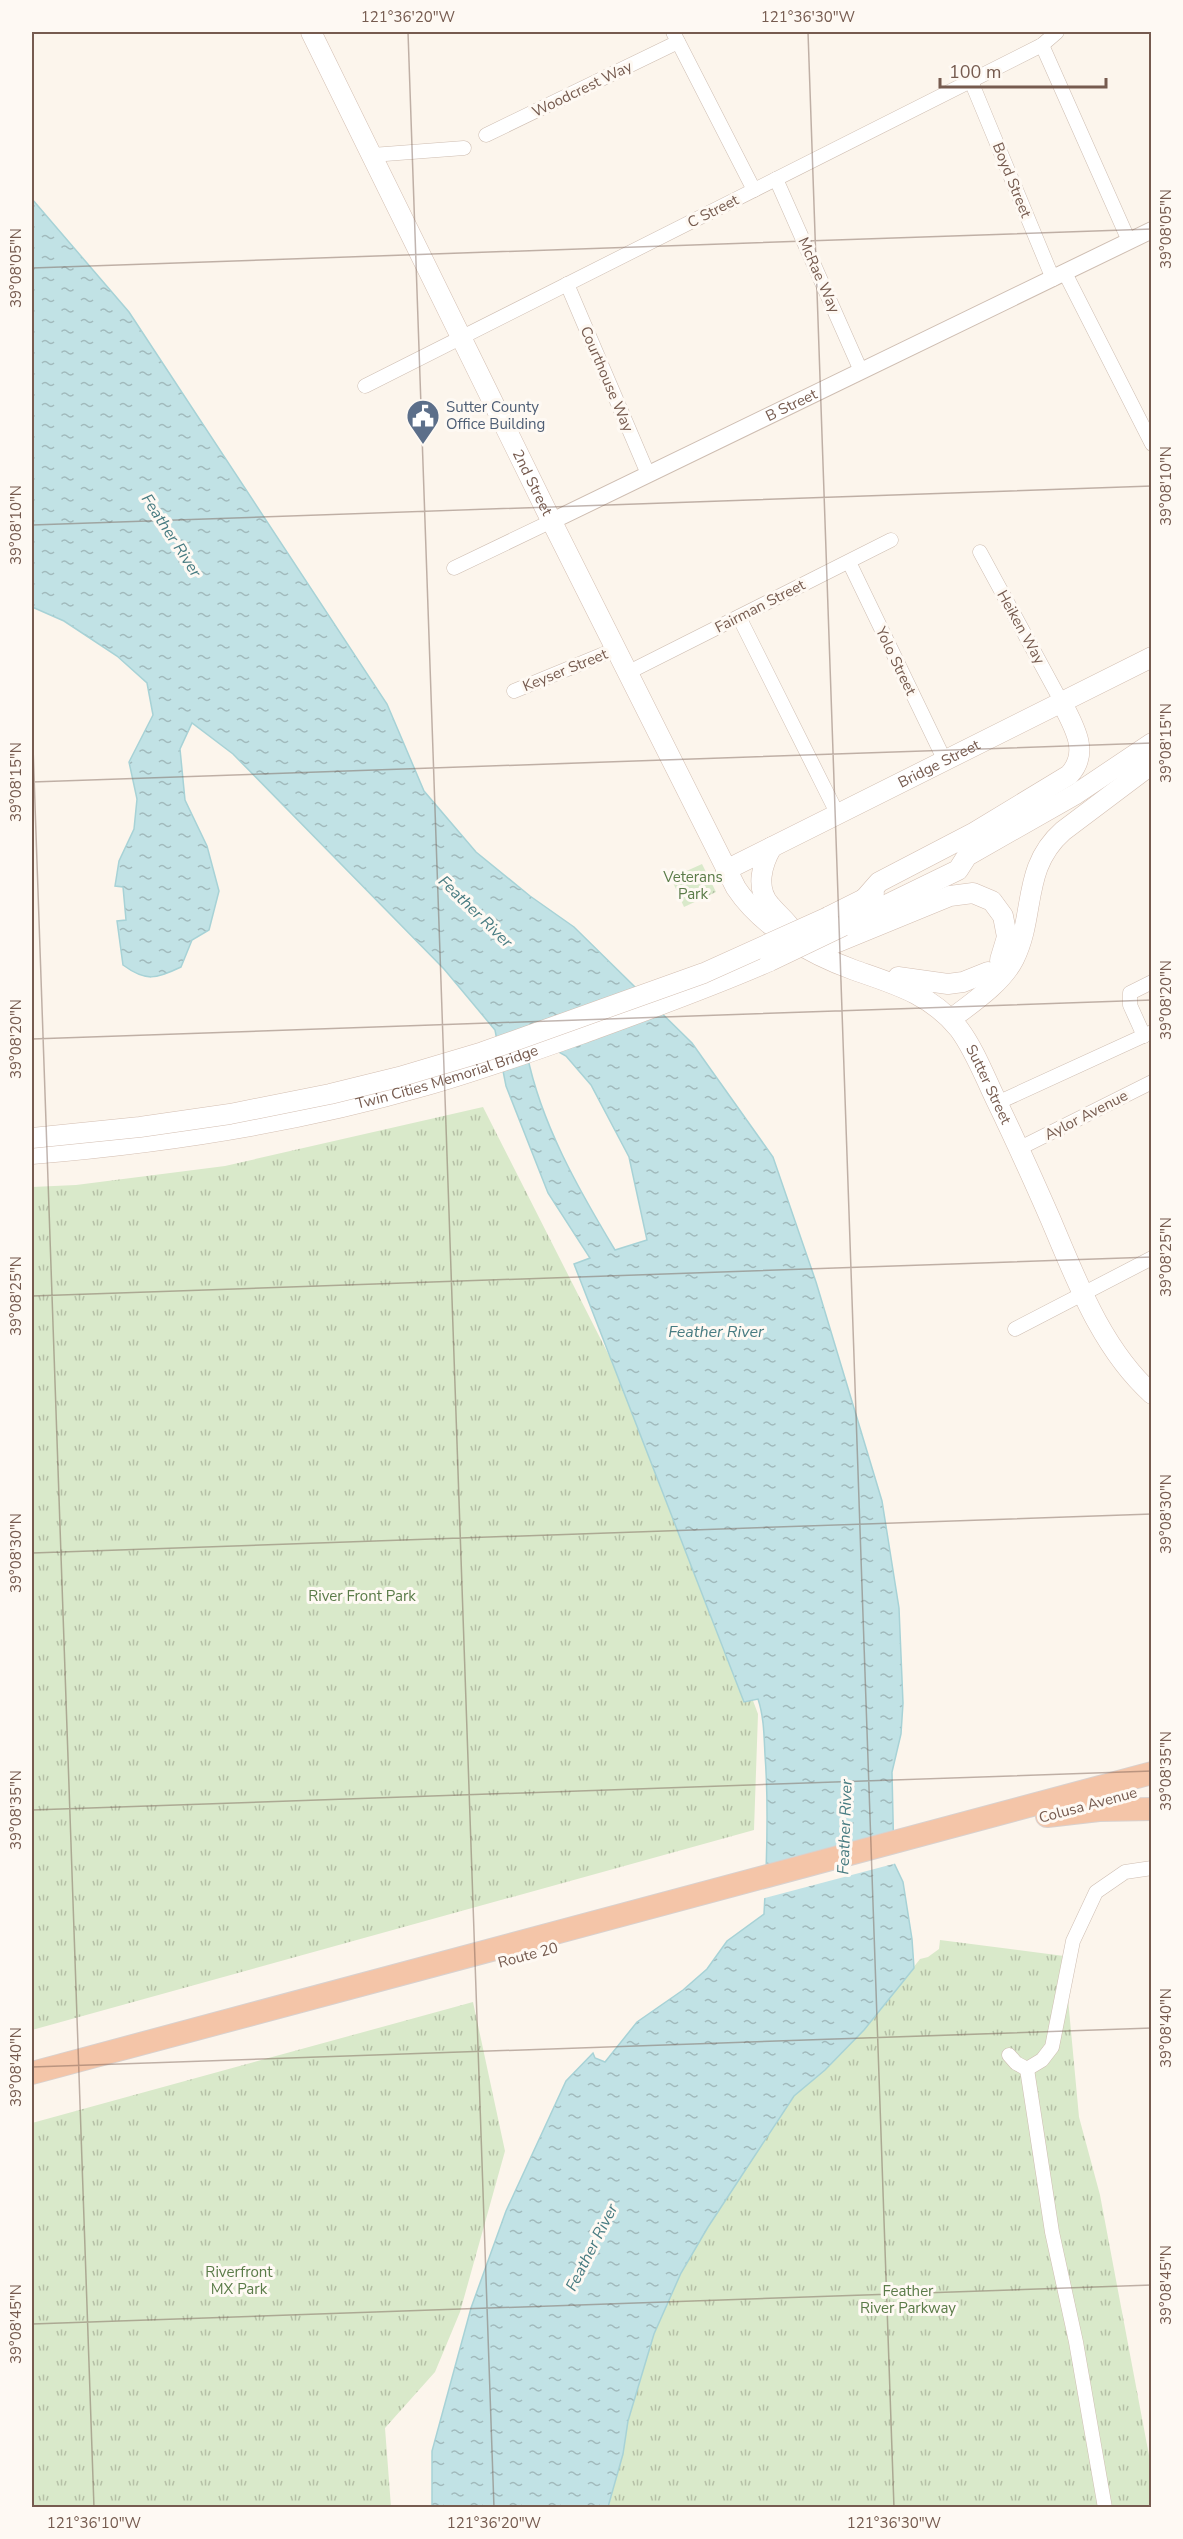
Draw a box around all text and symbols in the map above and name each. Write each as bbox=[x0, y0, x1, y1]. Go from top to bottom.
text: 121°36'20"W bbox=[361, 7, 456, 27]
text: 121°36'30"W bbox=[761, 7, 856, 27]
scale bar bbox=[940, 51, 1106, 89]
street label: Woodcrest Way bbox=[529, 56, 636, 122]
text: 100 m bbox=[949, 60, 1001, 84]
street label: Boyd Street bbox=[988, 139, 1036, 221]
street label: C Street bbox=[684, 189, 743, 232]
text: 39°08'05"N bbox=[1156, 189, 1176, 269]
text: 39°08'05"N bbox=[6, 228, 26, 308]
street label: McRae Way bbox=[793, 234, 845, 316]
street label: Courthouse Way bbox=[576, 323, 638, 435]
street label: B Street bbox=[762, 384, 821, 426]
place label: Sutter County Office Building bbox=[446, 397, 545, 434]
public building icon: Sutter County Office Building bbox=[405, 398, 441, 445]
street label: 2nd Street bbox=[508, 446, 557, 520]
text: 39°08'10"N bbox=[1156, 446, 1176, 526]
text: 39°08'10"N bbox=[6, 485, 26, 565]
water label: Feather River bbox=[136, 490, 207, 583]
street label: Fairman Street bbox=[711, 574, 809, 637]
street label: Heiken Way bbox=[992, 586, 1050, 668]
street label: Yolo Street bbox=[870, 623, 921, 699]
street label: Keyser Street bbox=[520, 644, 611, 696]
text: 39°08'15"N bbox=[1156, 703, 1176, 783]
street label: Bridge Street bbox=[894, 734, 984, 792]
text: 39°08'15"N bbox=[6, 742, 26, 822]
park label: Veterans Park bbox=[662, 867, 723, 904]
water label: Feather River bbox=[433, 871, 518, 954]
text: 39°08'20"N bbox=[1156, 960, 1176, 1040]
text: 39°08'20"N bbox=[6, 999, 26, 1079]
street label: Twin Cities Memorial Bridge bbox=[354, 1040, 541, 1114]
street label: Sutter Street bbox=[961, 1041, 1016, 1128]
street label: Aylor Avenue bbox=[1041, 1085, 1131, 1145]
text: 39°08'25"N bbox=[1156, 1217, 1176, 1297]
text: 39°08'25"N bbox=[6, 1256, 26, 1336]
water label: Feather River bbox=[668, 1321, 765, 1343]
text: 39°08'30"N bbox=[1156, 1474, 1176, 1554]
text: 39°08'30"N bbox=[6, 1513, 26, 1593]
park label: River Front Park bbox=[308, 1586, 416, 1606]
text: 39°08'35"N bbox=[1156, 1731, 1176, 1811]
text: 39°08'35"N bbox=[6, 1770, 26, 1850]
water label: Feather River bbox=[832, 1778, 858, 1875]
street label: Colusa Avenue bbox=[1037, 1782, 1139, 1828]
street label: Route 20 bbox=[496, 1937, 560, 1973]
text: 39°08'40"N bbox=[1156, 1988, 1176, 2068]
text: 39°08'40"N bbox=[6, 2027, 26, 2107]
water label: Feather River bbox=[560, 2199, 624, 2295]
text: 39°08'45"N bbox=[1156, 2245, 1176, 2325]
park label: Riverfront MX Park bbox=[205, 2262, 273, 2299]
park label: Feather River Parkway bbox=[860, 2281, 956, 2318]
text: 39°08'45"N bbox=[6, 2284, 26, 2364]
text: 121°36'10"W bbox=[47, 2513, 142, 2533]
text: 121°36'20"W bbox=[447, 2513, 542, 2533]
text: 121°36'30"W bbox=[847, 2513, 942, 2533]

